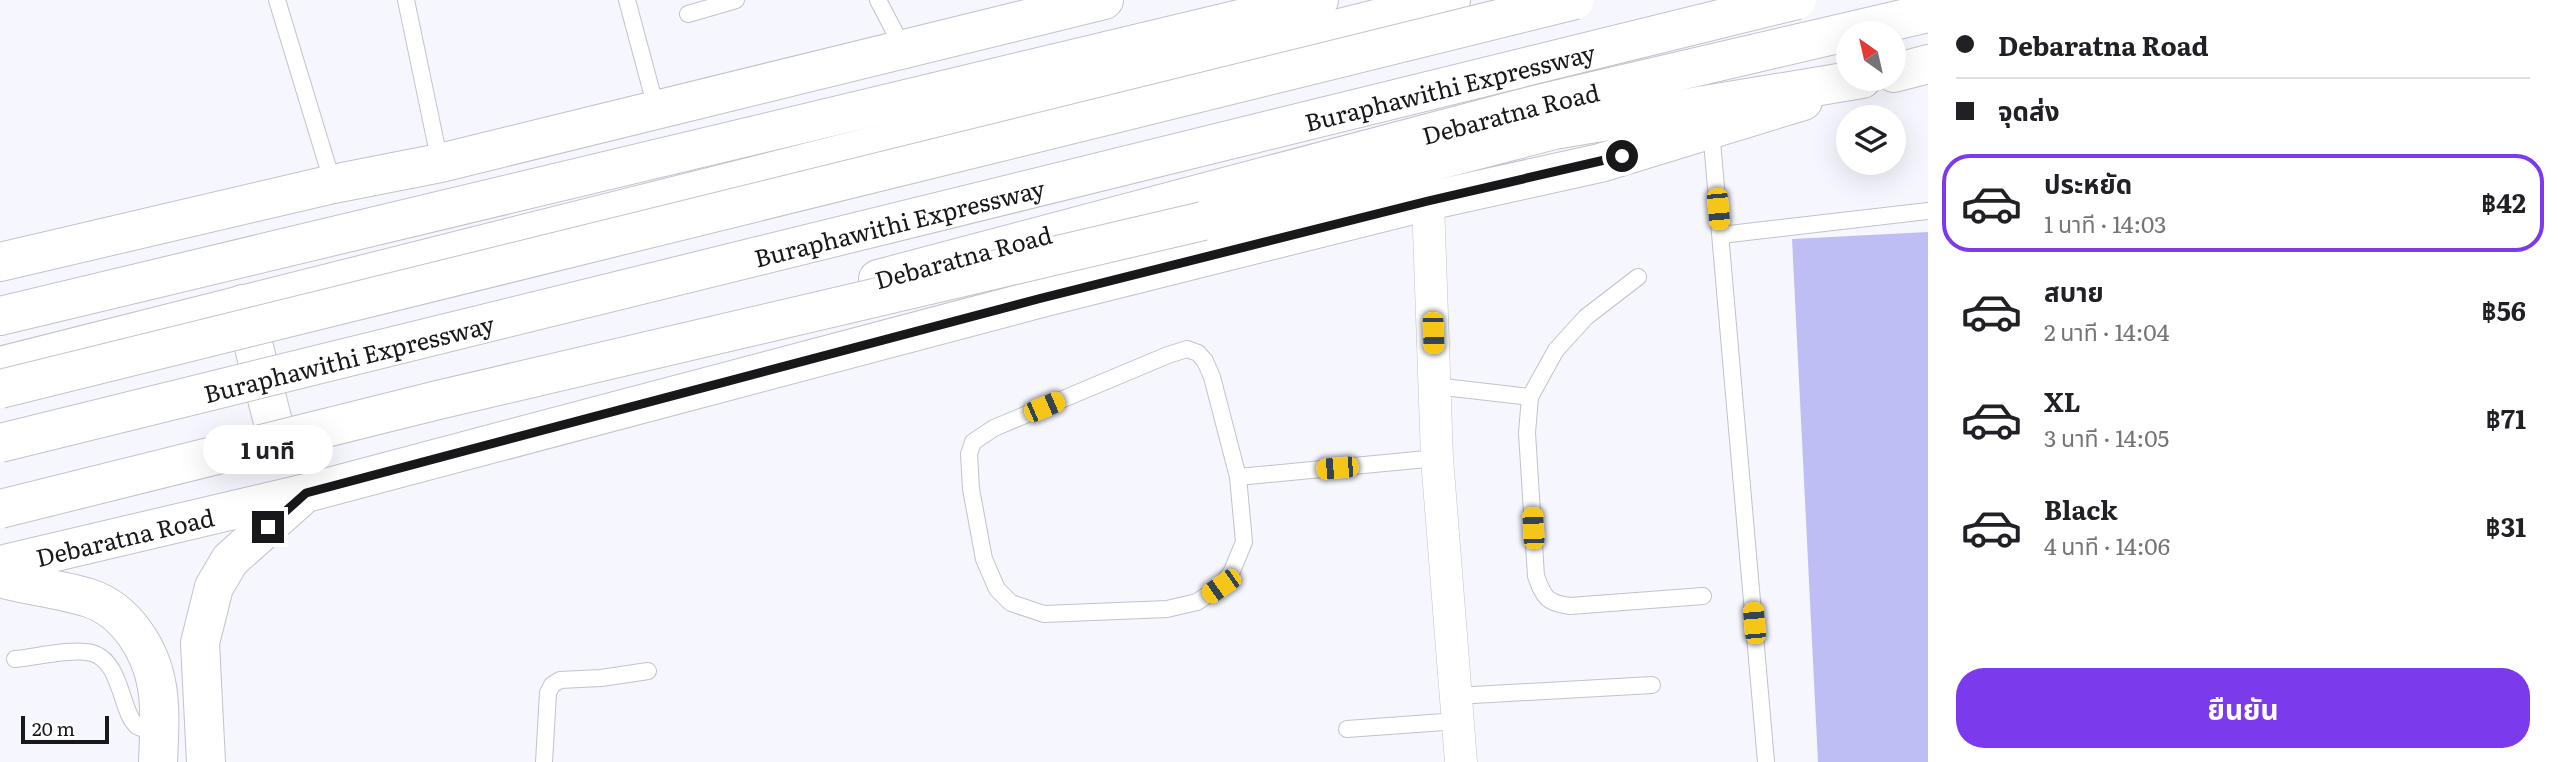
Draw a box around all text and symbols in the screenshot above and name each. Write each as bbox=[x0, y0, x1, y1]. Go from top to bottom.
north arrow bbox=[1836, 21, 1906, 91]
map controls bbox=[1836, 21, 1906, 175]
text: Debaratna Road bbox=[1998, 25, 2209, 64]
street label: Buraphawithi Expressway bbox=[1301, 33, 1599, 138]
street label: Debaratna Road bbox=[1418, 73, 1603, 152]
text: จุดส่ง bbox=[1998, 90, 2060, 129]
button: layers bbox=[1836, 105, 1906, 175]
route start bbox=[1606, 140, 1638, 172]
text: ประหยัด bbox=[2044, 163, 2132, 202]
street label: Buraphawithi Expressway bbox=[750, 169, 1048, 274]
icon: car bbox=[1960, 172, 2023, 235]
text: ฿42 bbox=[2481, 182, 2526, 221]
car bbox=[1706, 187, 1731, 231]
text: 1 นาที · 14:03 bbox=[2044, 206, 2166, 240]
street label: Debaratna Road bbox=[871, 215, 1056, 296]
text: สบาย bbox=[2044, 271, 2104, 310]
icon: car bbox=[1960, 280, 2023, 343]
text: ฿56 bbox=[2482, 290, 2526, 329]
street label: Buraphawithi Expressway bbox=[200, 304, 498, 410]
car bbox=[1422, 312, 1445, 354]
text: 2 นาที · 14:04 bbox=[2044, 314, 2169, 348]
text: XL bbox=[2044, 381, 2081, 420]
icon: car bbox=[1960, 388, 2023, 451]
car bbox=[1021, 389, 1068, 425]
text: ฿71 bbox=[2486, 398, 2526, 437]
text: 3 นาที · 14:05 bbox=[2044, 420, 2169, 454]
callout: 1 นาที bbox=[203, 426, 333, 475]
text: 1 นาที bbox=[241, 432, 295, 466]
car bbox=[1316, 456, 1359, 480]
text: Black bbox=[2044, 489, 2118, 528]
icon: car bbox=[1960, 496, 2023, 559]
street label: Debaratna Road bbox=[32, 498, 218, 574]
car bbox=[1522, 506, 1545, 550]
text: ฿31 bbox=[2486, 506, 2526, 545]
route end bbox=[252, 511, 284, 543]
text: 4 นาที · 14:06 bbox=[2044, 528, 2170, 562]
car bbox=[1198, 565, 1245, 607]
car bbox=[1742, 601, 1767, 645]
button: ยืนยัน bbox=[1956, 668, 2530, 748]
scale bar bbox=[21, 713, 108, 745]
text: 20 m bbox=[32, 714, 75, 742]

